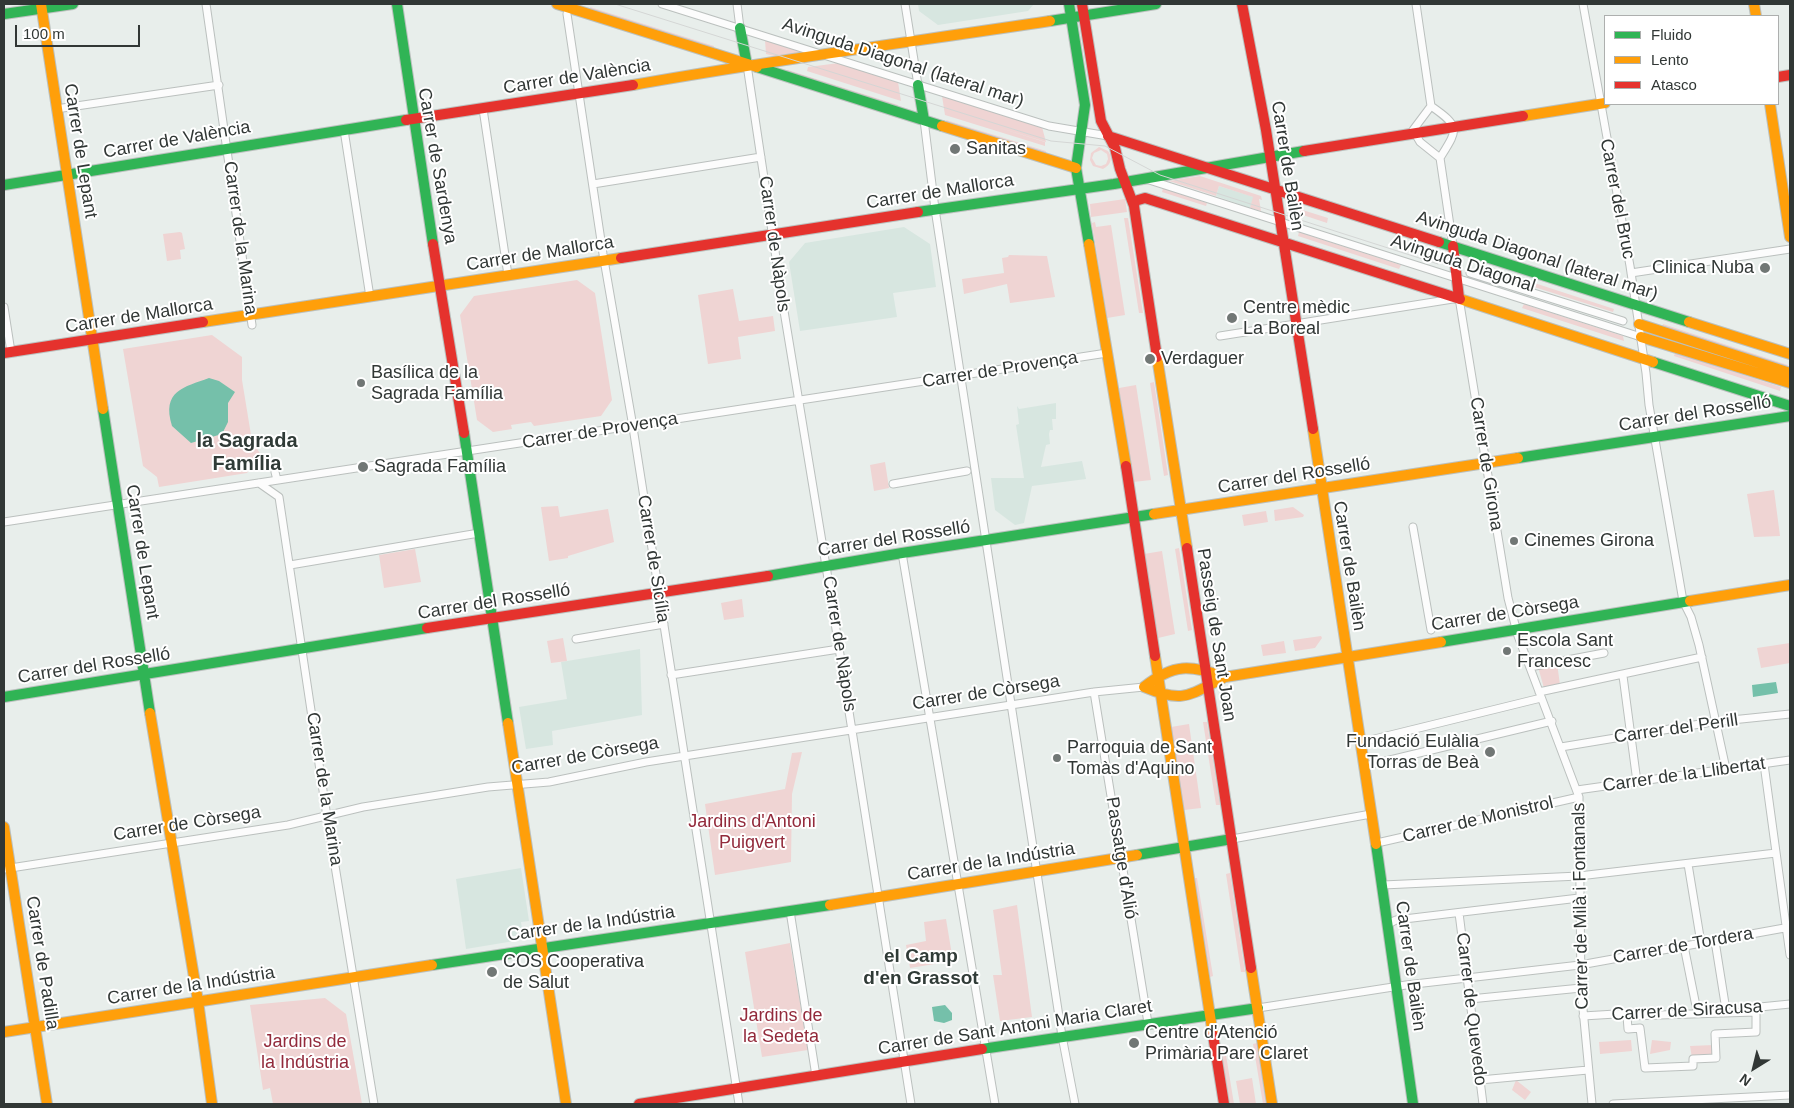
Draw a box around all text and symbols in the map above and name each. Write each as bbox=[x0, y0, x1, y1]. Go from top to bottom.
street label: Avinguda Diagonal (lateral mar) bbox=[779, 14, 1027, 112]
scale bar bbox=[18, 15, 142, 47]
legend bbox=[1604, 15, 1779, 105]
text: 100 m bbox=[23, 25, 65, 42]
text: Fluido bbox=[1651, 26, 1692, 43]
text: Lento bbox=[1651, 51, 1689, 68]
street label: Carrer de València bbox=[502, 55, 652, 99]
text: Atasco bbox=[1651, 76, 1697, 93]
street label: Carrer de Lepant bbox=[59, 82, 101, 220]
street label: Carrer de Sardenya bbox=[413, 86, 461, 246]
street label: Carrer de Bailèn bbox=[1266, 100, 1308, 232]
street label: Carrer de València bbox=[102, 116, 252, 164]
street label: Carrer del Bruc bbox=[1595, 137, 1639, 261]
place label: Sanitas bbox=[966, 138, 1026, 160]
marker: Sanitas bbox=[948, 142, 962, 156]
street label: Carrer de la Marina bbox=[219, 160, 261, 316]
street label: Carrer de Mallorca bbox=[865, 170, 1015, 214]
street label: Carrer de Nàpols bbox=[754, 175, 794, 313]
street label: Avinguda Diagonal (lateral mar) bbox=[1413, 207, 1661, 305]
street label: Avinguda Diagonal bbox=[1388, 230, 1538, 298]
street label: Carrer de Mallorca bbox=[465, 232, 615, 276]
place label: Clinica Nuba bbox=[1652, 257, 1754, 279]
marker: Clinica Nuba bbox=[1758, 261, 1772, 275]
street label: Carrer de Mallorca bbox=[64, 294, 214, 338]
place label: Centre mèdic La Boreal bbox=[1243, 297, 1350, 340]
marker: Centre mèdic La Boreal bbox=[1225, 311, 1239, 325]
street label: Carrer de Provença bbox=[921, 347, 1079, 393]
place label: Verdaguer bbox=[1161, 348, 1244, 370]
marker: Verdaguer bbox=[1143, 352, 1157, 366]
place label: Basílica de la Sagrada Família bbox=[371, 362, 503, 404]
marker: Basílica de la Sagrada Família bbox=[355, 377, 367, 389]
street label: Carrer del Rosselló bbox=[1617, 391, 1773, 437]
street label: Carrer de Girona bbox=[1465, 396, 1507, 532]
street label: Carrer de Provença bbox=[521, 408, 679, 454]
district label: la Sagrada Família bbox=[196, 429, 298, 476]
street label: Carrer del Rosselló bbox=[1216, 453, 1372, 499]
place label: Sagrada Família bbox=[374, 456, 506, 478]
marker: Sagrada Família bbox=[356, 460, 370, 474]
street label: Carrer de Lepant bbox=[121, 483, 163, 621]
street label: Carrer de Sicília bbox=[632, 494, 674, 624]
street label: Carrer de Bailèn bbox=[1328, 500, 1370, 632]
street label: Carrer del Rosselló bbox=[816, 516, 972, 562]
place label: Cinemes Girona bbox=[1524, 530, 1654, 552]
marker: Cinemes Girona bbox=[1508, 535, 1520, 547]
street label: Passeig de Sant Joan bbox=[1192, 547, 1240, 723]
street label: Carrer de Nàpols bbox=[818, 575, 860, 713]
street label: Carrer del Rosselló bbox=[416, 579, 572, 625]
street label: Carrer de Còrsega bbox=[1430, 592, 1580, 636]
place label: Escola Sant Francesc bbox=[1517, 630, 1613, 672]
street label: Carrer del Rosselló bbox=[16, 643, 172, 689]
marker: Escola Sant Francesc bbox=[1501, 645, 1513, 657]
street label: Carrer de Còrsega bbox=[911, 671, 1061, 715]
street label: Carrer del Perill bbox=[1613, 710, 1739, 748]
street label: Carrer de la Marina bbox=[301, 711, 347, 867]
place label: Fundació Eulàlia Torras de Beà bbox=[1346, 731, 1479, 774]
street label: Carrer de Còrsega bbox=[510, 732, 660, 780]
place label: Parroquia de Sant Tomàs d'Aquino bbox=[1067, 737, 1212, 780]
marker: Fundació Eulàlia Torras de Beà bbox=[1483, 745, 1497, 759]
marker: Parroquia de Sant Tomàs d'Aquino bbox=[1051, 752, 1063, 764]
street label: Carrer de la Llibertat bbox=[1601, 753, 1767, 797]
street label: Carrer de Monistrol bbox=[1401, 792, 1555, 848]
street label: Passatge d'Alió bbox=[1101, 795, 1141, 921]
street label: Carrer de Còrsega bbox=[112, 802, 262, 846]
street label: Carrer de Milà i Fontanals bbox=[1568, 802, 1594, 1010]
park label: Jardins d'Antoni Puigvert bbox=[688, 811, 816, 854]
street label: Carrer de la Indústria bbox=[906, 838, 1076, 886]
street label: Carrer de Padilla bbox=[21, 895, 63, 1031]
street label: Carrer de Bailèn bbox=[1390, 900, 1430, 1032]
street label: Carrer de la Indústria bbox=[506, 902, 676, 946]
street label: Carrer de Tordera bbox=[1611, 923, 1755, 969]
street label: Carrer de Quevedo bbox=[1451, 931, 1491, 1087]
district label: el Camp d'en Grassot bbox=[863, 946, 979, 990]
place label: COS Cooperativa de Salut bbox=[503, 951, 644, 994]
street label: Carrer de la Indústria bbox=[106, 962, 276, 1010]
marker: COS Cooperativa de Salut bbox=[485, 965, 499, 979]
street label: Carrer de Sant Antoni Maria Claret bbox=[876, 996, 1154, 1060]
street label: Carrer de Siracusa bbox=[1611, 996, 1763, 1026]
park label: Jardins de la Sedeta bbox=[739, 1005, 823, 1048]
place label: Centre d'Atenció Primària Pare Claret bbox=[1145, 1022, 1308, 1064]
park label: Jardins de la Indústria bbox=[261, 1031, 349, 1074]
marker: Centre d'Atenció Primària Pare Claret bbox=[1127, 1036, 1141, 1050]
north arrow bbox=[1729, 1043, 1779, 1093]
text: N bbox=[1736, 1071, 1754, 1090]

